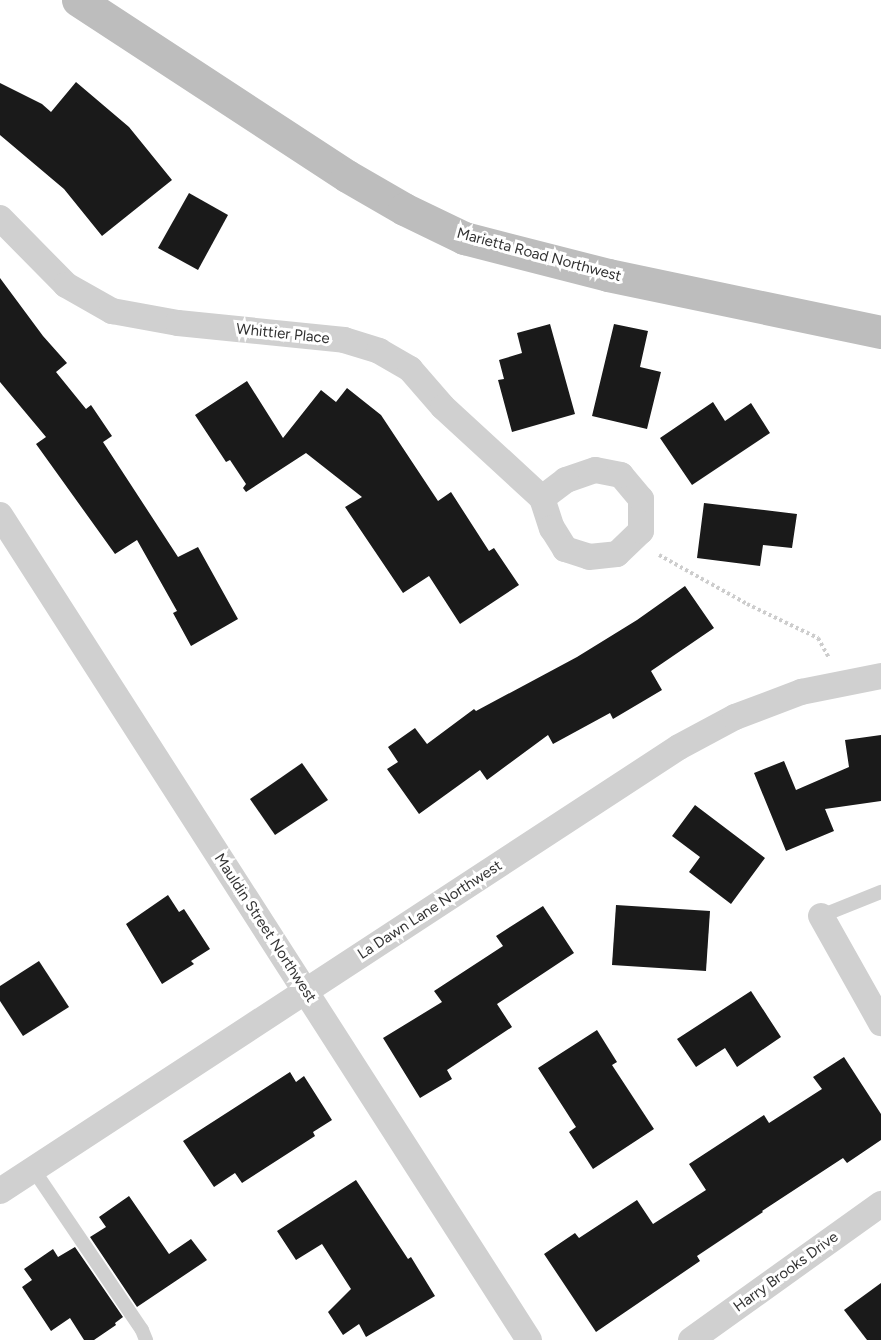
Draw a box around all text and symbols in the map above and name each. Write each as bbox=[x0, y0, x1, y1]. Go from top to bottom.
street label: Marietta Road Northwest bbox=[455, 224, 623, 286]
street label: Whittier Place bbox=[235, 320, 331, 348]
street label: Mauldin Street Northwest bbox=[210, 850, 320, 1006]
street label: La Dawn Lane Northwest bbox=[355, 857, 505, 963]
street label: Harry Brooks Drive bbox=[730, 1228, 842, 1316]

